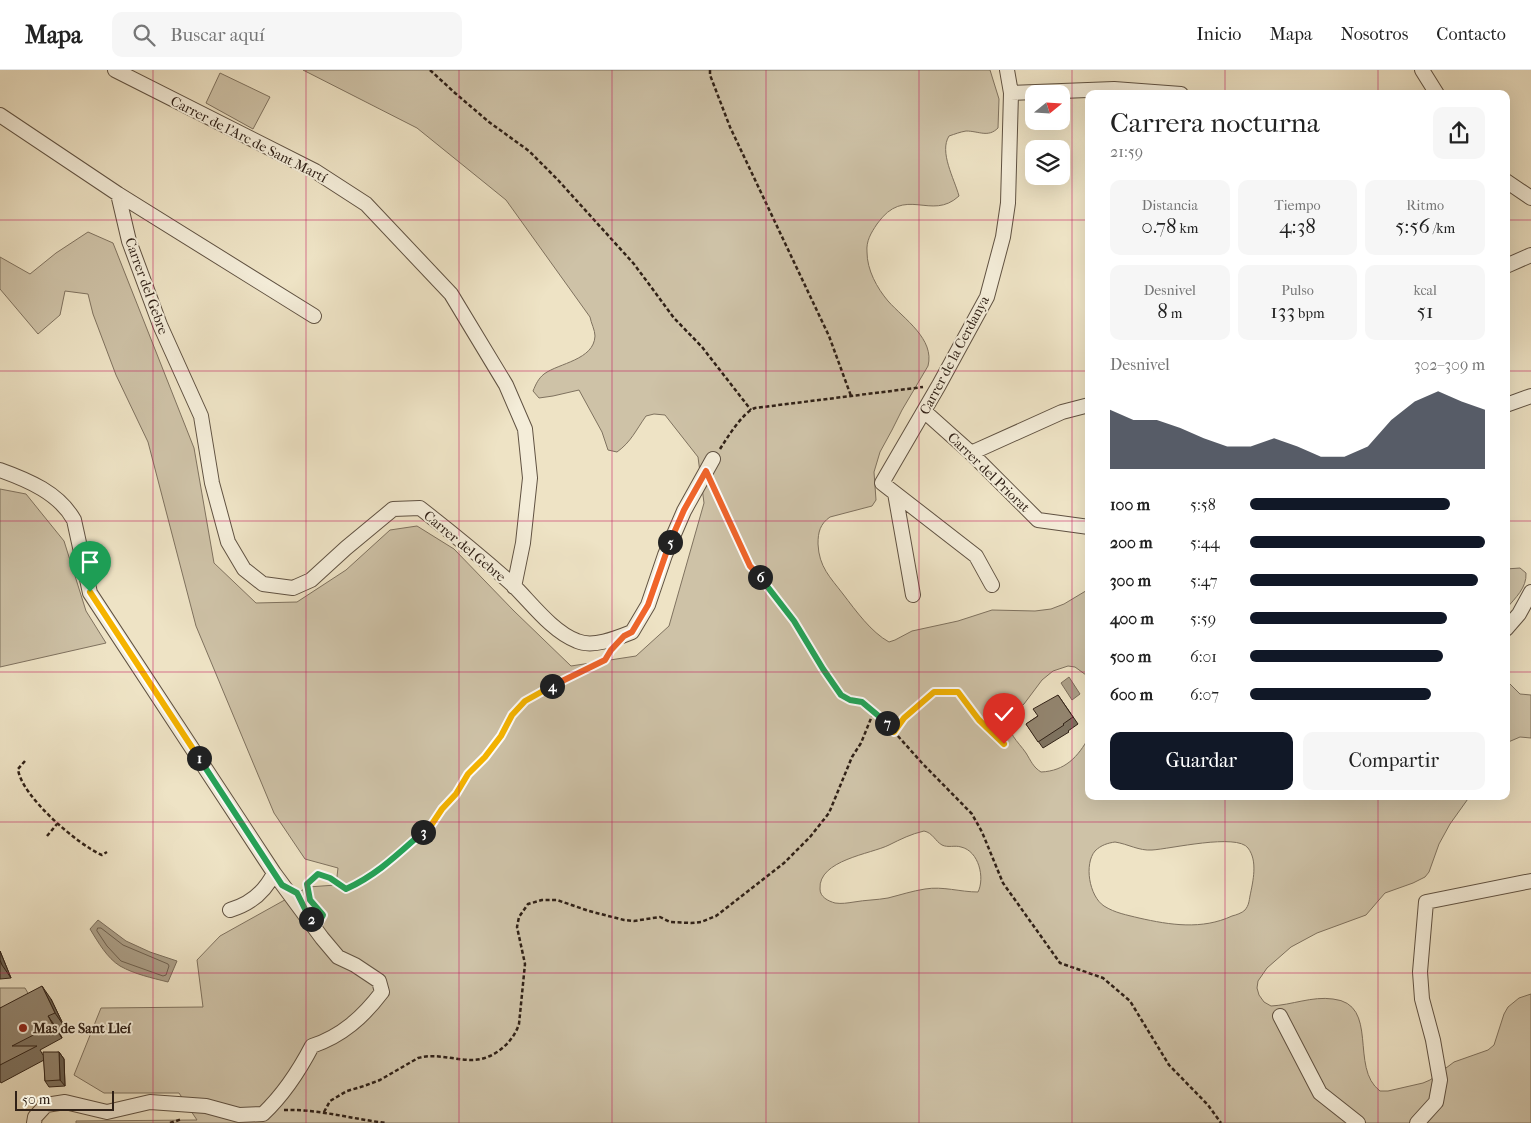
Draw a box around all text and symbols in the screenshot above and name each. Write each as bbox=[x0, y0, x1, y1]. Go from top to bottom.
search box bbox=[112, 12, 462, 57]
text: Mapa bbox=[25, 21, 82, 49]
icon: search bbox=[130, 21, 158, 49]
text: Buscar aquí bbox=[170, 24, 265, 46]
text: Inicio bbox=[1197, 24, 1242, 45]
text: Mapa bbox=[1270, 24, 1312, 45]
text: Nosotros bbox=[1340, 24, 1408, 45]
text: Contacto bbox=[1436, 24, 1506, 45]
north arrow bbox=[1025, 85, 1070, 130]
map controls bbox=[1025, 85, 1070, 185]
street label: Carrer de l'Arc de Sant Martí bbox=[168, 93, 331, 187]
text: Carrera nocturna bbox=[1110, 106, 1320, 139]
button: share bbox=[1433, 107, 1485, 159]
button: layers bbox=[1025, 140, 1070, 185]
text: 21:59 bbox=[1110, 142, 1143, 161]
text: Distancia bbox=[1142, 197, 1198, 214]
text: Tiempo bbox=[1274, 197, 1321, 214]
text: Ritmo bbox=[1406, 197, 1444, 214]
text: 0.78 bbox=[1141, 214, 1176, 238]
text: 4:38 bbox=[1279, 214, 1316, 238]
text: 5:56 bbox=[1395, 214, 1430, 238]
text: km bbox=[1176, 220, 1198, 237]
text: /km bbox=[1430, 220, 1455, 237]
street label: Carrer del Gebre bbox=[121, 235, 172, 337]
text: Desnivel bbox=[1144, 282, 1196, 299]
text: Pulso bbox=[1281, 282, 1314, 299]
text: kcal bbox=[1413, 282, 1437, 299]
street label: Carrer de la Cerdanya bbox=[916, 292, 993, 418]
text: 8 bbox=[1157, 299, 1168, 323]
text: 133 bbox=[1270, 299, 1295, 323]
text: 51 bbox=[1417, 299, 1433, 323]
text: m bbox=[1168, 305, 1182, 322]
text: bpm bbox=[1295, 305, 1325, 322]
text: Desnivel bbox=[1110, 355, 1170, 374]
text: 302–309 m bbox=[1414, 355, 1485, 374]
street label: Carrer del Priorat bbox=[944, 429, 1033, 516]
text: 100 m bbox=[1110, 495, 1150, 514]
text: 5:58 bbox=[1190, 495, 1216, 514]
street label: Carrer del Gebre bbox=[420, 507, 509, 586]
pin: 5 bbox=[658, 530, 682, 554]
text: 200 m bbox=[1110, 533, 1153, 552]
text: 5:44 bbox=[1190, 533, 1220, 552]
text: 5 bbox=[667, 534, 674, 551]
pin bbox=[69, 541, 111, 592]
icon: arrive bbox=[76, 548, 104, 576]
pin: 6 bbox=[748, 564, 772, 590]
text: 6 bbox=[757, 569, 764, 586]
text: 300 m bbox=[1110, 571, 1151, 590]
text: 5:47 bbox=[1190, 571, 1218, 590]
text: 400 m bbox=[1110, 609, 1154, 628]
text: 5:59 bbox=[1190, 609, 1216, 628]
text: 500 m bbox=[1110, 647, 1151, 666]
text: 6:01 bbox=[1190, 647, 1217, 666]
pin: 4 bbox=[540, 674, 564, 698]
text: 4 bbox=[548, 678, 557, 695]
text: 600 m bbox=[1110, 685, 1153, 704]
text: 6:07 bbox=[1190, 685, 1219, 704]
pin bbox=[983, 693, 1025, 744]
icon: check bbox=[990, 700, 1018, 728]
pin: 7 bbox=[874, 710, 900, 736]
text: 7 bbox=[884, 715, 891, 732]
button: Guardar bbox=[1110, 732, 1293, 790]
button: Compartir bbox=[1303, 732, 1485, 790]
pin: 1 bbox=[186, 746, 212, 770]
text: 1 bbox=[197, 750, 202, 767]
pin: 3 bbox=[410, 820, 436, 844]
text: 3 bbox=[421, 824, 426, 841]
pin: 2 bbox=[298, 906, 324, 932]
text: 2 bbox=[308, 911, 315, 928]
place label: Mas de Sant Lleí bbox=[32, 1020, 132, 1037]
marker: Mas de Sant Lleí bbox=[17, 1022, 29, 1034]
scale bar bbox=[15, 1088, 114, 1111]
text: 50 m bbox=[22, 1091, 50, 1108]

